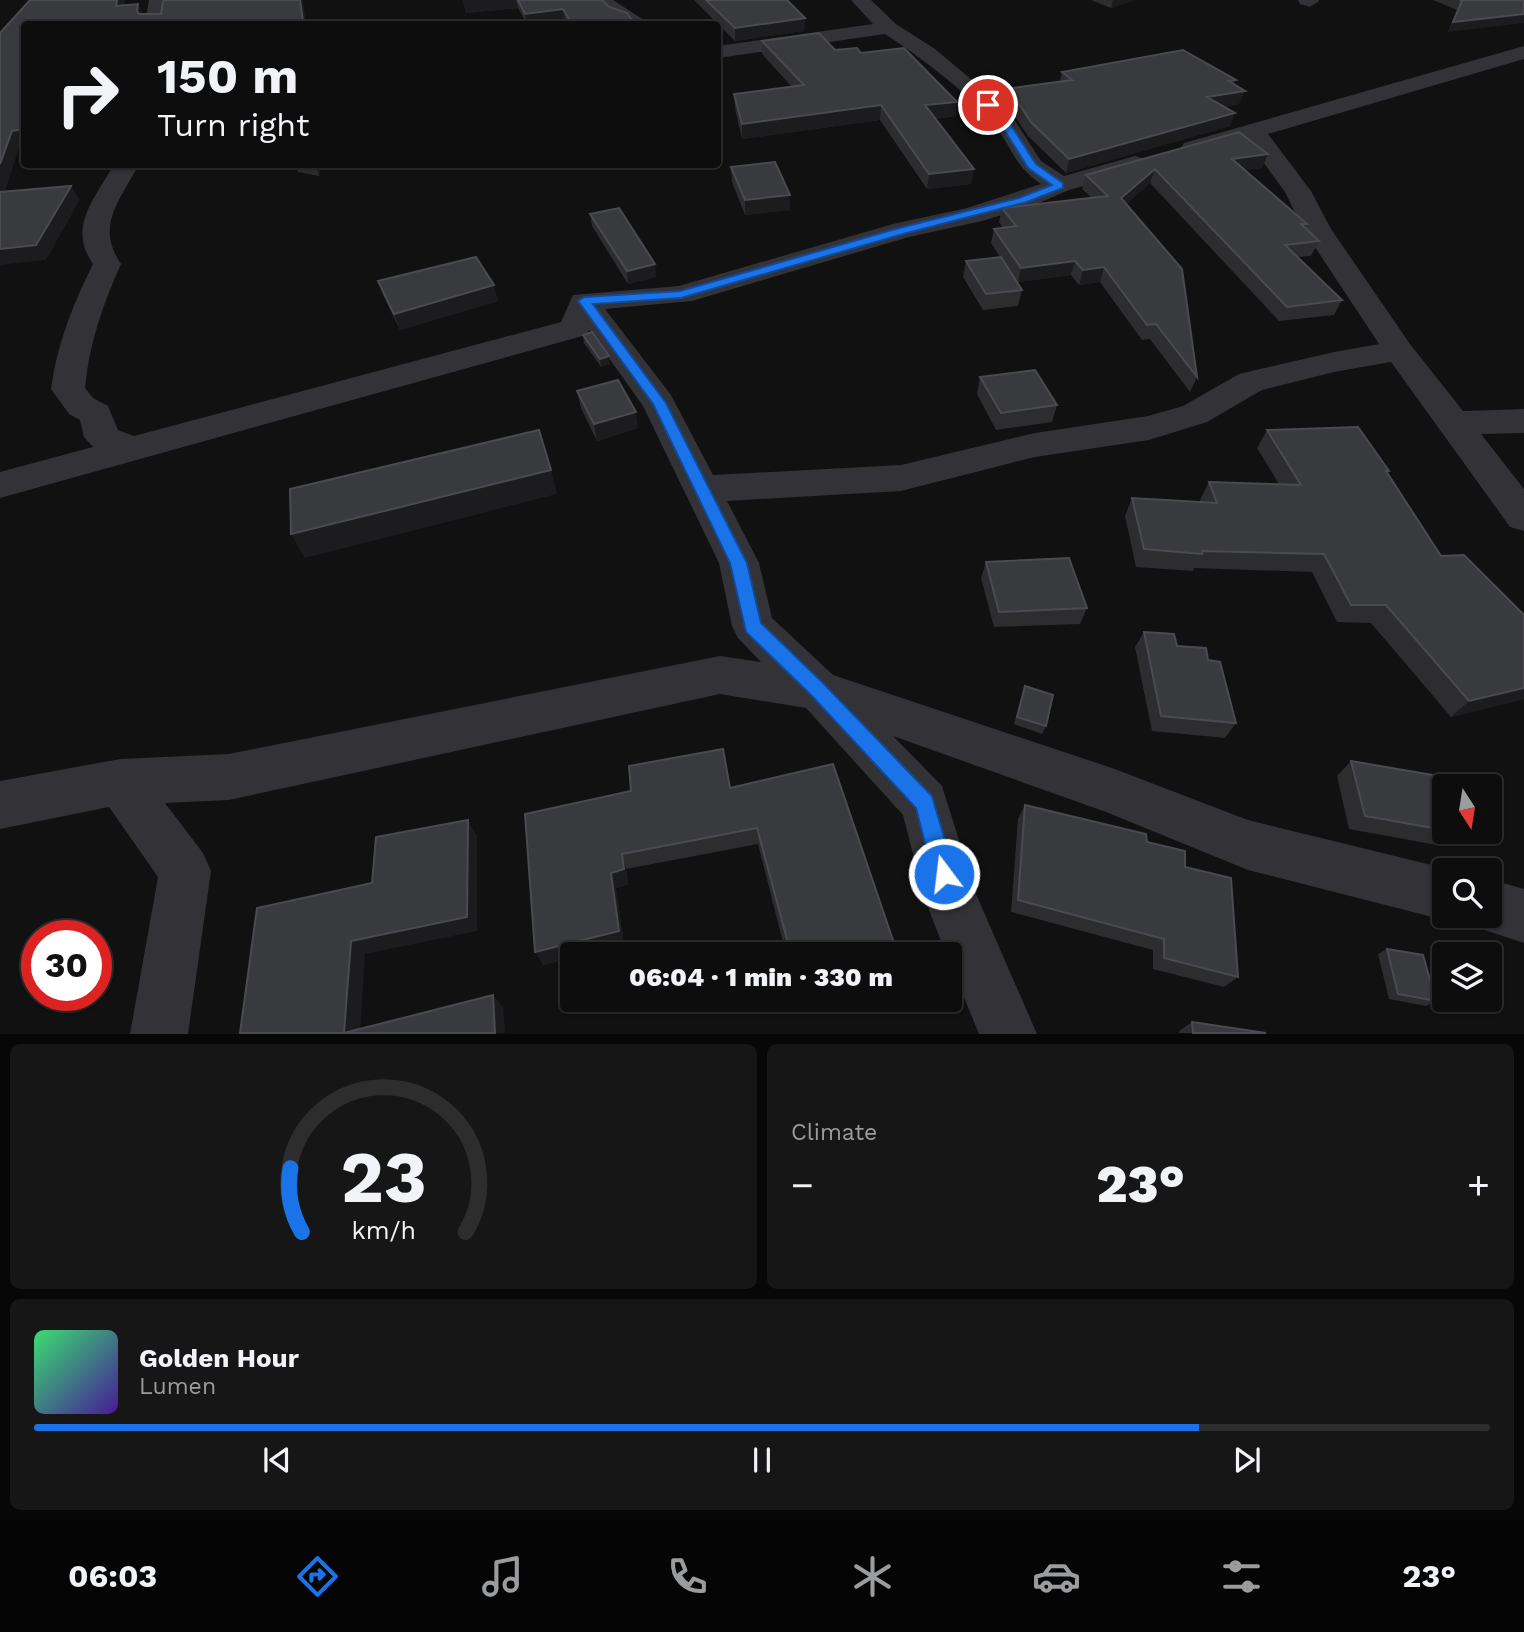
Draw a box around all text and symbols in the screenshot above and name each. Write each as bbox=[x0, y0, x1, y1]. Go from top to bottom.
text: 150 m bbox=[157, 47, 298, 105]
icon: right bbox=[42, 49, 133, 140]
pin bbox=[958, 75, 1018, 135]
icon: arrive bbox=[969, 86, 1007, 124]
text: Turn right bbox=[157, 106, 309, 144]
north arrow bbox=[1432, 774, 1502, 844]
map controls bbox=[1432, 774, 1502, 1012]
position arrow bbox=[907, 837, 981, 911]
button: search bbox=[1432, 858, 1502, 928]
speed limit sign: 30 bbox=[21, 920, 112, 1011]
button: layers bbox=[1432, 942, 1502, 1012]
text: 06:04 · 1 min · 330 m bbox=[629, 962, 893, 992]
text: Climate bbox=[791, 1119, 877, 1146]
text: 23 bbox=[340, 1135, 427, 1221]
text: 23° bbox=[1096, 1154, 1185, 1215]
text: − bbox=[791, 1163, 814, 1207]
text: + bbox=[1467, 1163, 1490, 1207]
text: km/h bbox=[351, 1216, 416, 1245]
text: Golden Hour bbox=[139, 1343, 299, 1373]
text: Lumen bbox=[139, 1373, 216, 1400]
icon: previous bbox=[258, 1441, 296, 1479]
icon: pause bbox=[743, 1441, 781, 1479]
icon: next bbox=[1228, 1441, 1266, 1479]
icon: directions bbox=[293, 1552, 342, 1601]
icon: music bbox=[478, 1552, 527, 1601]
icon: phone bbox=[663, 1552, 712, 1601]
icon: climate bbox=[848, 1552, 897, 1601]
icon: car bbox=[1032, 1552, 1081, 1601]
icon: filters bbox=[1217, 1552, 1266, 1601]
text: 06:03 bbox=[68, 1557, 157, 1595]
text: 23° bbox=[1402, 1557, 1456, 1595]

